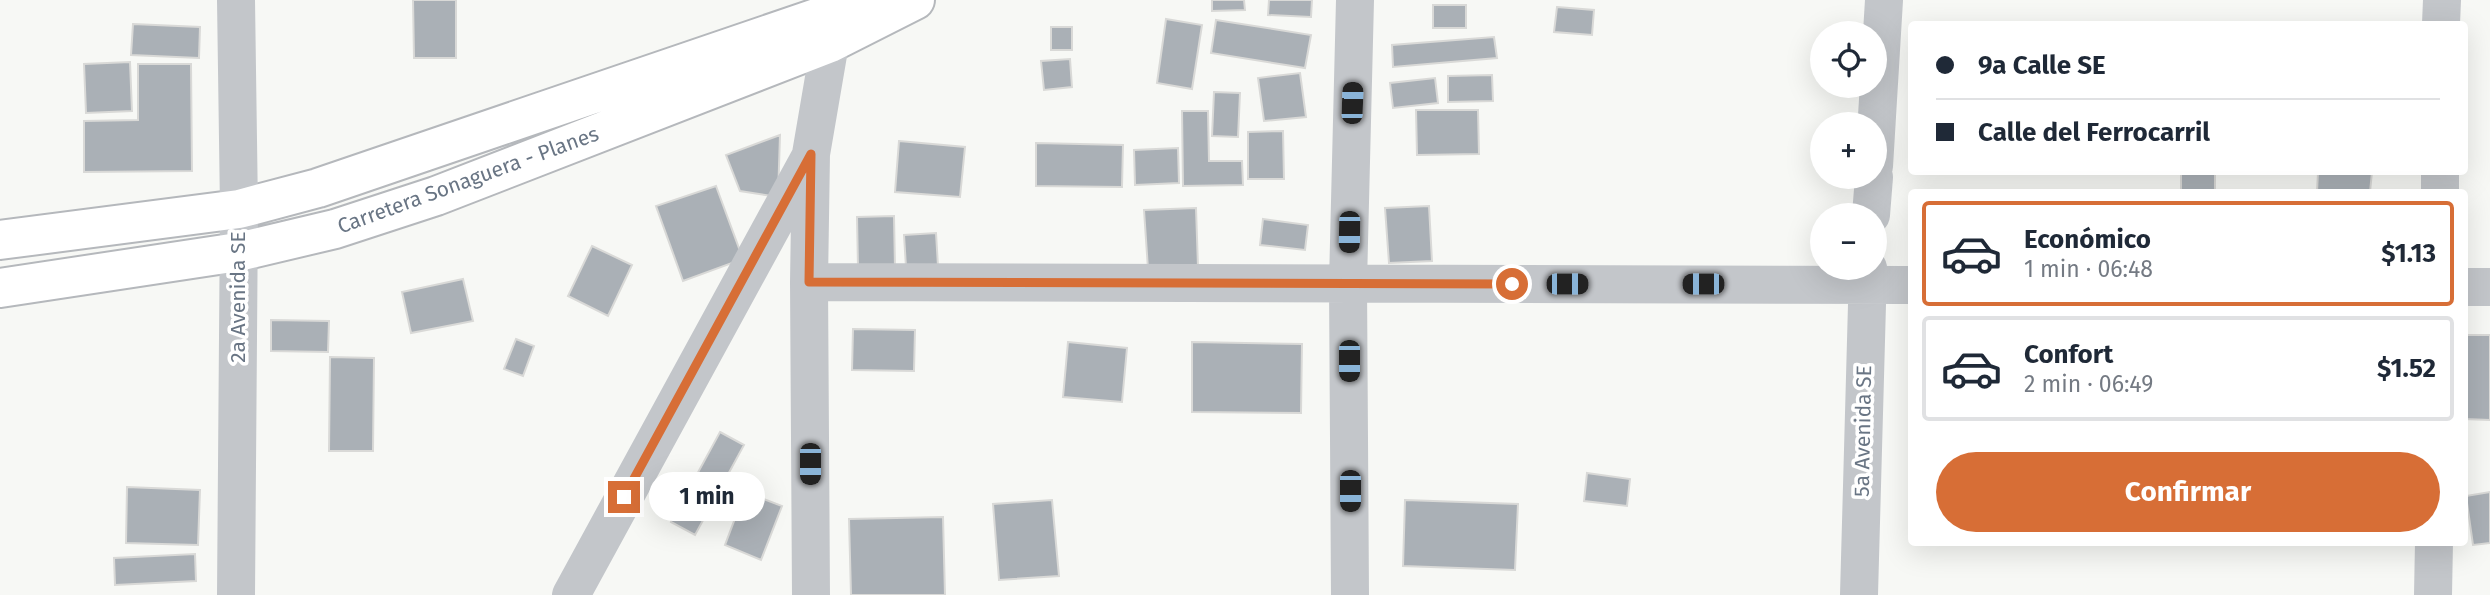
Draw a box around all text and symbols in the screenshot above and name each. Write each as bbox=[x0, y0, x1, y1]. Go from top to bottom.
map controls bbox=[1810, 21, 1887, 280]
button: locate bbox=[1810, 21, 1887, 98]
text: 9a Calle SE bbox=[1978, 50, 2106, 81]
car bbox=[1341, 82, 1364, 124]
button: + bbox=[1810, 112, 1887, 189]
text: Calle del Ferrocarril bbox=[1978, 117, 2210, 148]
street label: Carretera Sonaguera - Planes bbox=[334, 121, 602, 239]
button: − bbox=[1810, 203, 1887, 280]
car bbox=[1339, 211, 1360, 253]
icon: car bbox=[1940, 222, 2003, 285]
text: Económico bbox=[2024, 224, 2151, 255]
street label: 2a Avenida SE bbox=[225, 231, 251, 363]
text: $1.13 bbox=[2381, 238, 2436, 269]
text: 1 min · 06:48 bbox=[2024, 255, 2153, 283]
route start bbox=[1496, 268, 1528, 300]
car bbox=[1547, 274, 1589, 295]
car bbox=[1683, 274, 1725, 295]
icon: car bbox=[1940, 337, 2003, 400]
text: Confort bbox=[2024, 339, 2113, 370]
car bbox=[1339, 340, 1360, 382]
text: $1.52 bbox=[2377, 353, 2436, 384]
street label: 5a Avenida SE bbox=[1849, 365, 1877, 497]
text: 2 min · 06:49 bbox=[2024, 370, 2153, 398]
car bbox=[800, 443, 821, 485]
button: Confirmar bbox=[1936, 452, 2440, 532]
car bbox=[1340, 470, 1361, 512]
callout: 1 min bbox=[648, 472, 764, 522]
route end bbox=[608, 481, 640, 513]
text: 1 min bbox=[679, 482, 735, 510]

